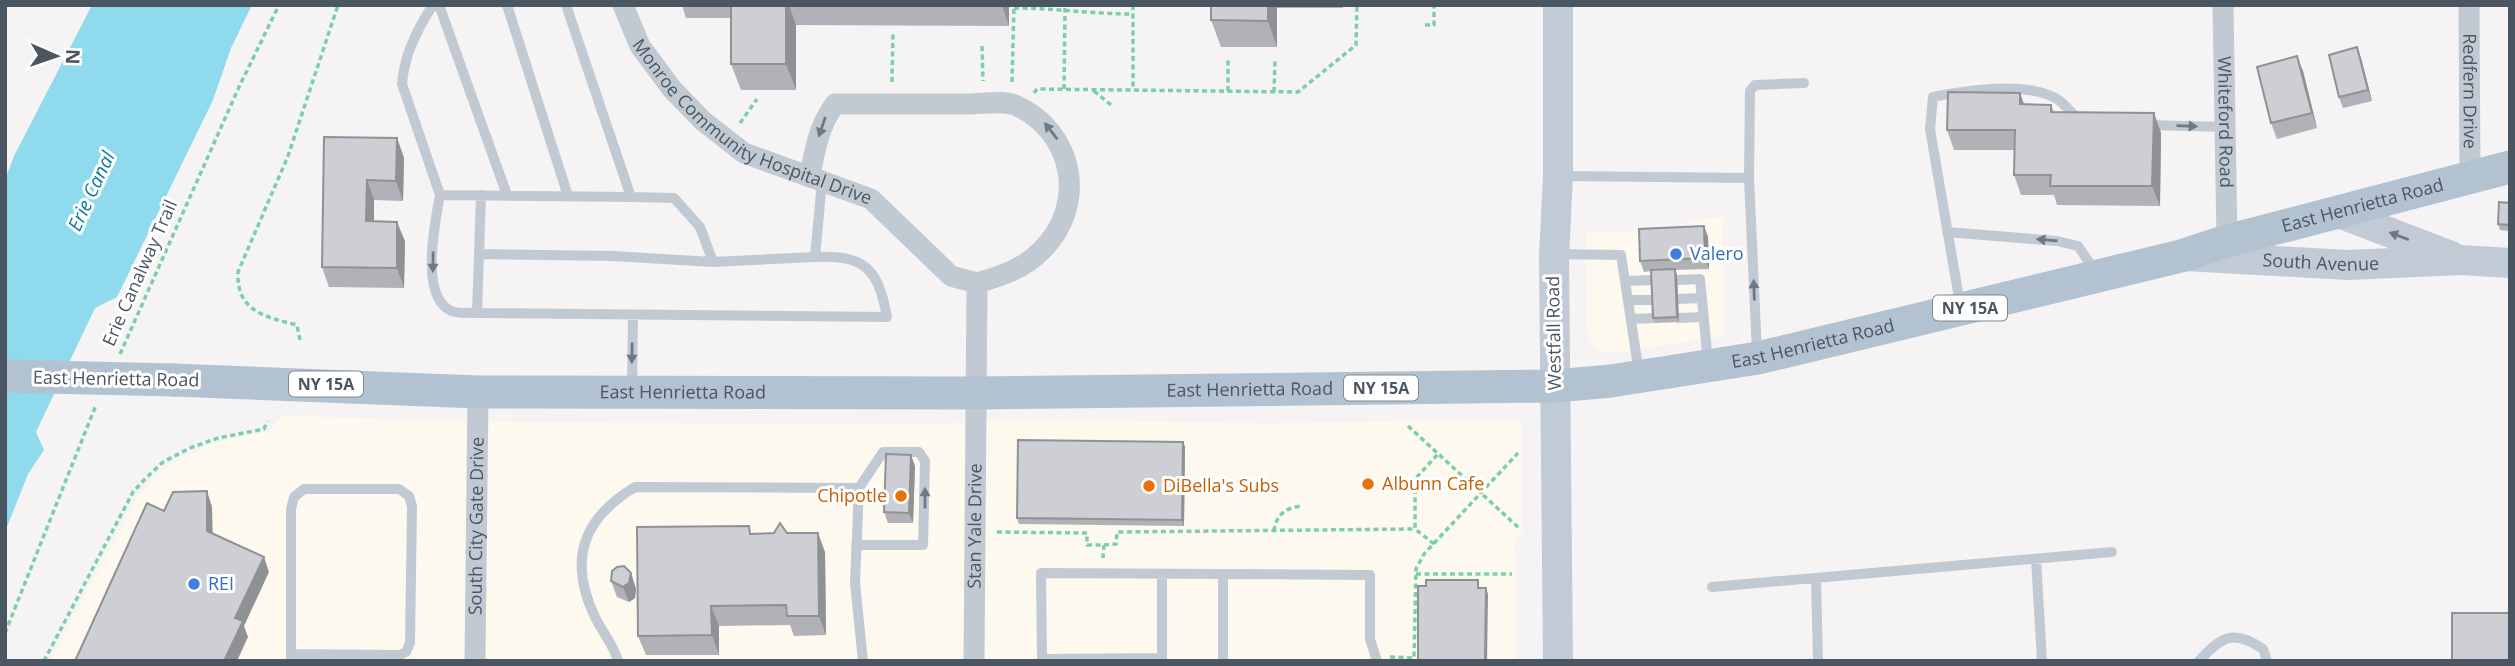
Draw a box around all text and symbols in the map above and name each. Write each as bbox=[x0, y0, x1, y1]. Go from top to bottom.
north arrow bbox=[21, 21, 91, 91]
street label: Monroe Community Hospital Drive bbox=[628, 33, 875, 209]
street label: Redfern Drive bbox=[2458, 33, 2483, 149]
text: N bbox=[60, 48, 86, 65]
street label: Whiteford Road bbox=[2213, 56, 2239, 188]
one-way arrow bbox=[816, 117, 827, 138]
one-way arrow bbox=[2177, 120, 2199, 132]
one-way arrow bbox=[1043, 123, 1058, 141]
water label: Erie Canal bbox=[61, 146, 121, 235]
street label: East Henrietta Road bbox=[2279, 172, 2446, 237]
street label: Erie Canalway Trail bbox=[96, 196, 182, 349]
one-way arrow bbox=[2388, 231, 2409, 242]
one-way arrow bbox=[2036, 234, 2058, 245]
place label: Valero bbox=[1690, 241, 1744, 265]
marker: Valero bbox=[1668, 246, 1684, 262]
street label: South Avenue bbox=[2262, 247, 2380, 276]
one-way arrow bbox=[427, 251, 439, 273]
street label: Westfall Road bbox=[1540, 276, 1566, 390]
one-way arrow bbox=[1748, 278, 1759, 300]
road number: NY 15A bbox=[1933, 296, 2007, 320]
street label: East Henrietta Road bbox=[1730, 313, 1897, 373]
one-way arrow bbox=[627, 343, 638, 365]
street label: East Henrietta Road bbox=[33, 365, 199, 391]
road number: NY 15A bbox=[289, 372, 363, 396]
street label: East Henrietta Road bbox=[1166, 376, 1333, 402]
road number: NY 15A bbox=[1344, 376, 1418, 400]
street label: East Henrietta Road bbox=[599, 379, 766, 404]
street label: South City Gate Drive bbox=[463, 437, 488, 615]
street label: Stan Yale Drive bbox=[962, 463, 987, 589]
place label: Albunn Cafe bbox=[1382, 471, 1484, 495]
place label: DiBella's Subs bbox=[1163, 473, 1279, 497]
marker: Albunn Cafe bbox=[1360, 476, 1376, 492]
marker: DiBella's Subs bbox=[1141, 478, 1157, 494]
place label: Chipotle bbox=[817, 483, 887, 507]
one-way arrow bbox=[919, 486, 931, 508]
marker: Chipotle bbox=[893, 488, 909, 504]
place label: REI bbox=[208, 571, 234, 595]
marker: REI bbox=[186, 576, 202, 592]

